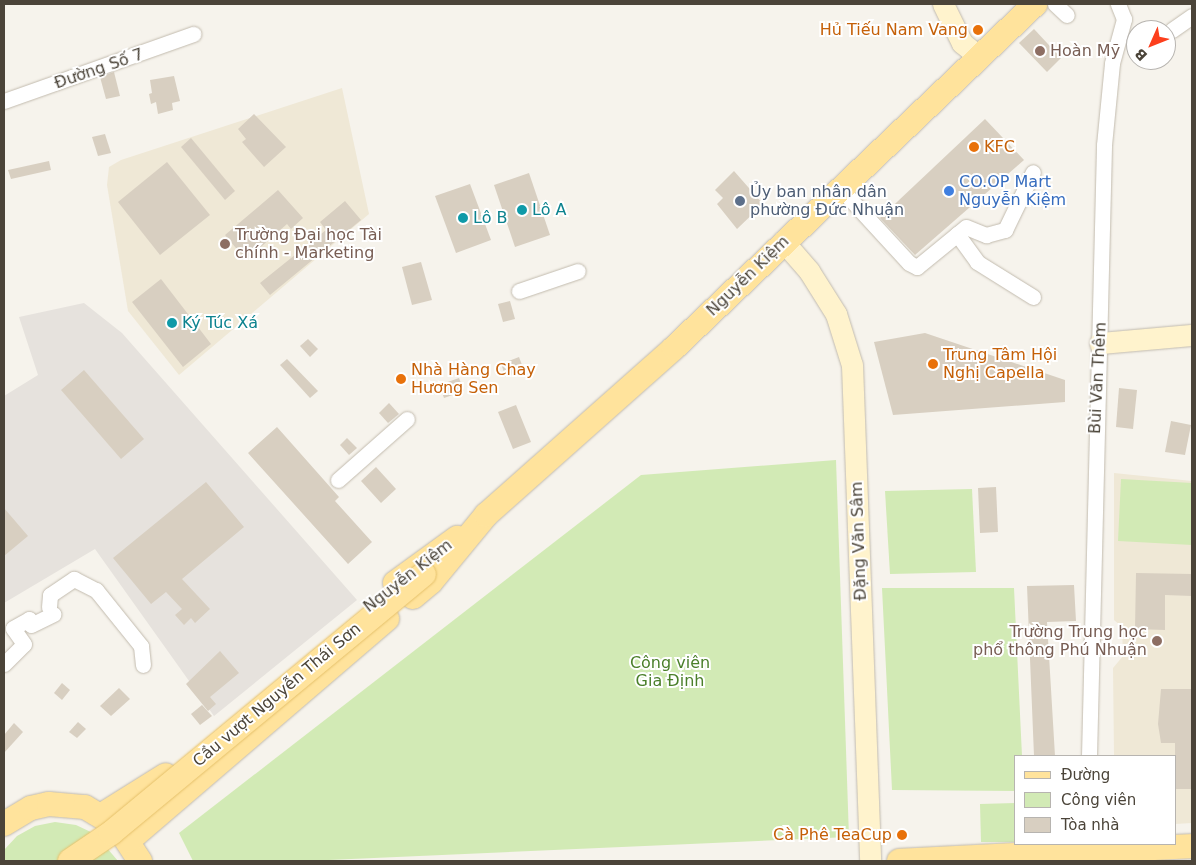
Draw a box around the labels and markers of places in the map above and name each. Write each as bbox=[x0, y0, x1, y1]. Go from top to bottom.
place label: Hủ Tiếu Nam Vang bbox=[820, 20, 968, 40]
marker: Hủ Tiếu Nam Vang bbox=[972, 24, 984, 36]
place label: Hoàn Mỹ bbox=[1050, 41, 1120, 61]
marker: Hoàn Mỹ bbox=[1034, 45, 1046, 57]
place label: KFC bbox=[984, 137, 1015, 157]
marker: KFC bbox=[968, 141, 980, 153]
place label: CO.OP Mart Nguyễn Kiệm bbox=[959, 172, 1066, 210]
place label: Ủy ban nhân dân phường Đức Nhuận bbox=[750, 182, 904, 220]
marker: CO.OP Mart Nguyễn Kiệm bbox=[943, 185, 955, 197]
marker: Ủy ban nhân dân phường Đức Nhuận bbox=[734, 195, 746, 207]
place label: Lô A bbox=[532, 200, 566, 220]
marker: Lô A bbox=[516, 204, 528, 216]
place label: Lô B bbox=[473, 208, 507, 228]
marker: Lô B bbox=[457, 212, 469, 224]
place label: Trường Đại học Tài chính - Marketing bbox=[235, 225, 382, 263]
marker: Trường Đại học Tài chính - Marketing bbox=[219, 238, 231, 250]
place label: Ký Túc Xá bbox=[182, 313, 258, 333]
marker: Ký Túc Xá bbox=[166, 317, 178, 329]
place label: Trung Tâm Hội Nghị Capella bbox=[943, 345, 1057, 383]
marker: Trung Tâm Hội Nghị Capella bbox=[927, 358, 939, 370]
place label: Nhà Hàng Chay Hương Sen bbox=[411, 360, 536, 398]
marker: Nhà Hàng Chay Hương Sen bbox=[395, 373, 407, 385]
place label: Trường Trung học phổ thông Phú Nhuận bbox=[973, 622, 1147, 660]
marker: Trường Trung học phổ thông Phú Nhuận bbox=[1151, 635, 1163, 647]
place label: Cà Phê TeaCup bbox=[773, 825, 892, 845]
marker: Cà Phê TeaCup bbox=[896, 829, 908, 841]

